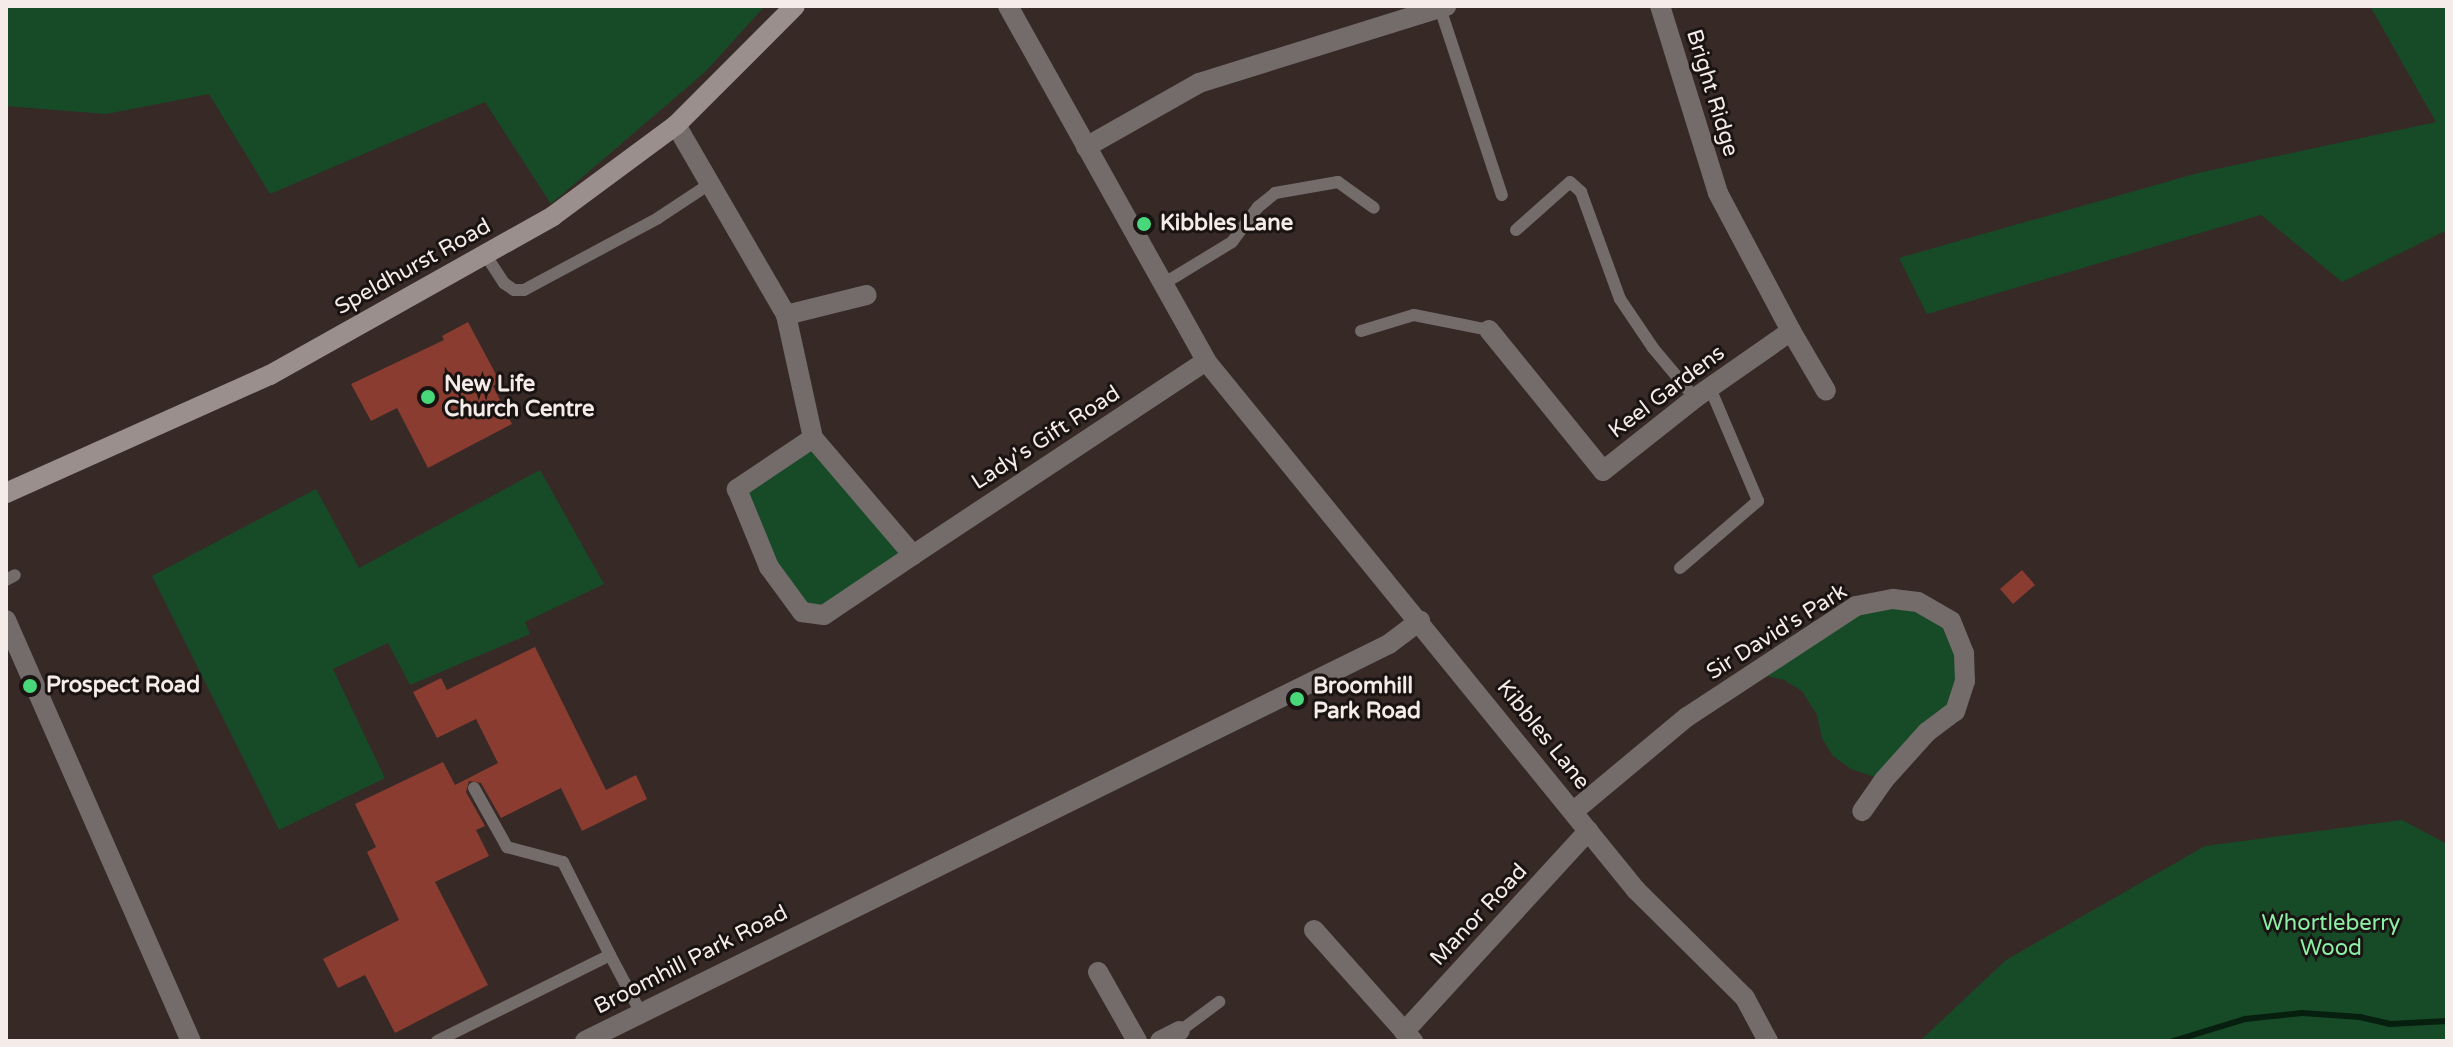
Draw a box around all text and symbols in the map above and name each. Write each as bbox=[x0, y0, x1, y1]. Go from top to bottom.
street label: Bright Ridge bbox=[1680, 26, 1744, 160]
place label: Kibbles Lane bbox=[1160, 211, 1293, 237]
street label: Speldhurst Road bbox=[330, 213, 496, 321]
marker: Kibbles Lane bbox=[1135, 215, 1153, 233]
street label: Keel Gardens bbox=[1604, 340, 1730, 444]
place label: New Life Church Centre bbox=[444, 371, 594, 422]
street label: Lady's Gift Road bbox=[967, 380, 1125, 496]
marker: New Life Church Centre bbox=[419, 388, 437, 406]
street label: Sir David's Park bbox=[1702, 578, 1852, 686]
place label: Prospect Road bbox=[46, 673, 200, 699]
place label: Broomhill Park Road bbox=[1313, 673, 1421, 724]
street label: Kibbles Lane bbox=[1491, 675, 1595, 795]
marker: Prospect Road bbox=[21, 677, 39, 695]
marker: Broomhill Park Road bbox=[1288, 690, 1306, 708]
street label: Manor Road bbox=[1425, 859, 1533, 971]
street label: Broomhill Park Road bbox=[590, 900, 792, 1020]
park label: Whortleberry Wood bbox=[2262, 910, 2400, 962]

